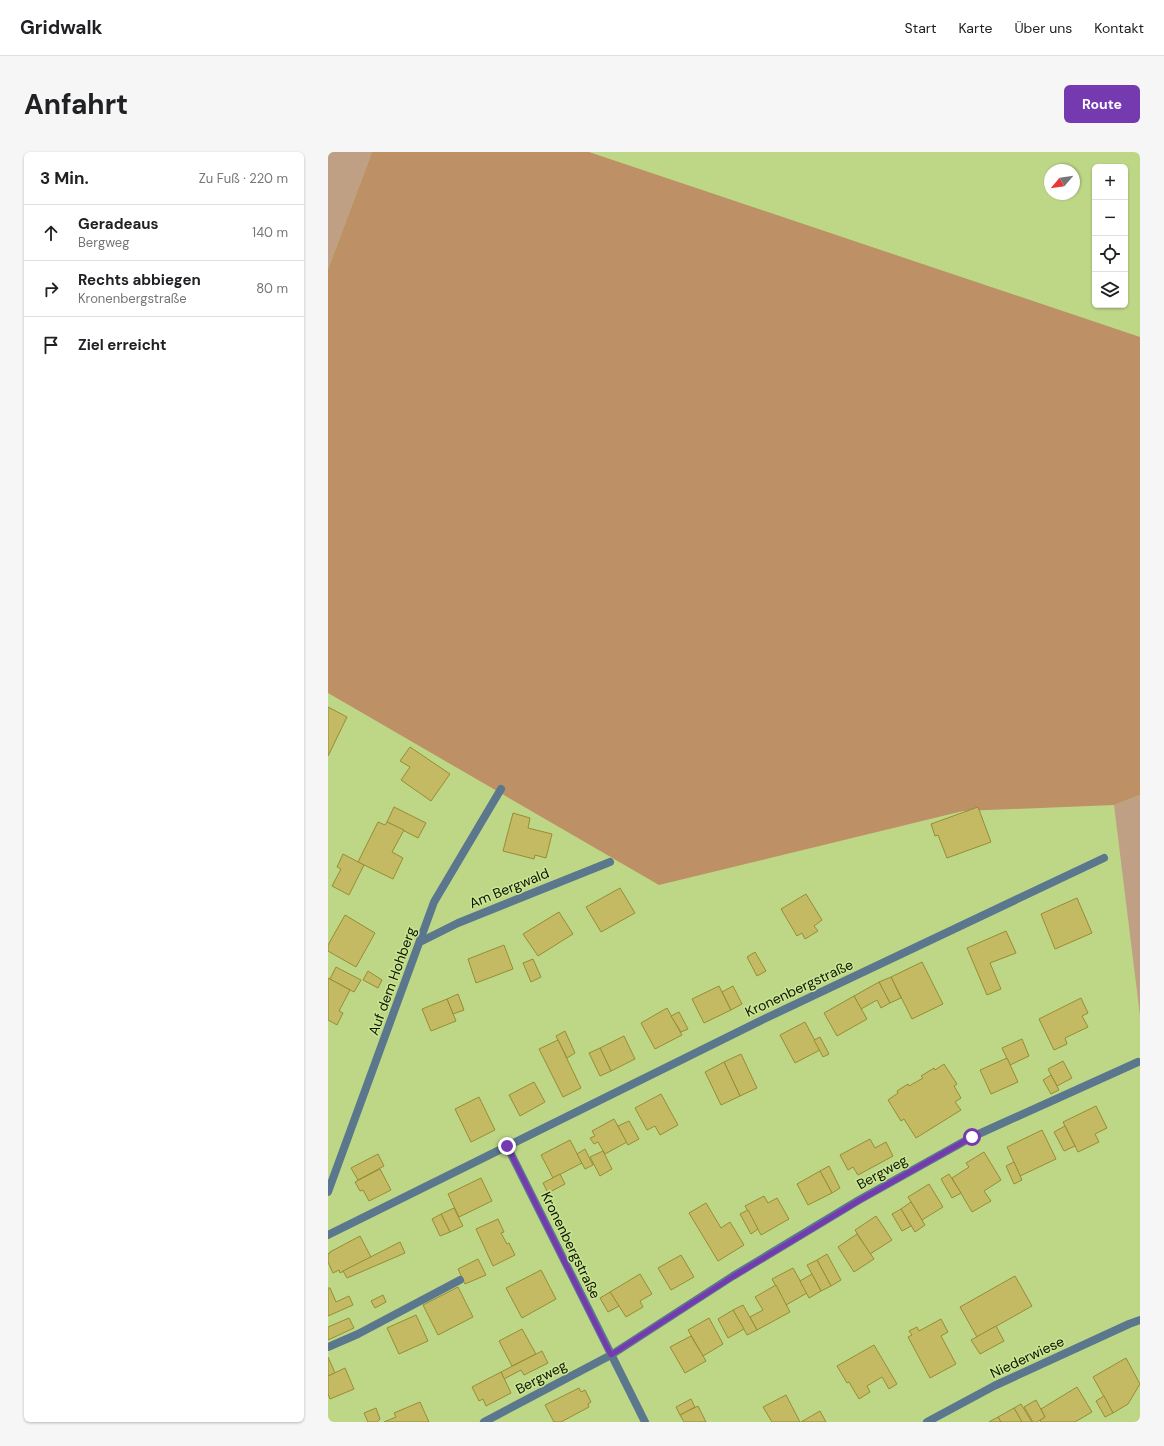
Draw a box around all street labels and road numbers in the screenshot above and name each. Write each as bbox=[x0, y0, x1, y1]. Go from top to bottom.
street label: Am Bergwald bbox=[466, 864, 552, 912]
street label: Auf dem Hohberg bbox=[364, 924, 420, 1038]
street label: Kronenbergstraße bbox=[742, 955, 856, 1021]
street label: Bergweg bbox=[853, 1151, 911, 1193]
street label: Kronenbergstraße bbox=[537, 1188, 605, 1302]
street label: Niederwiese bbox=[987, 1332, 1067, 1382]
street label: Bergweg bbox=[512, 1356, 570, 1398]

